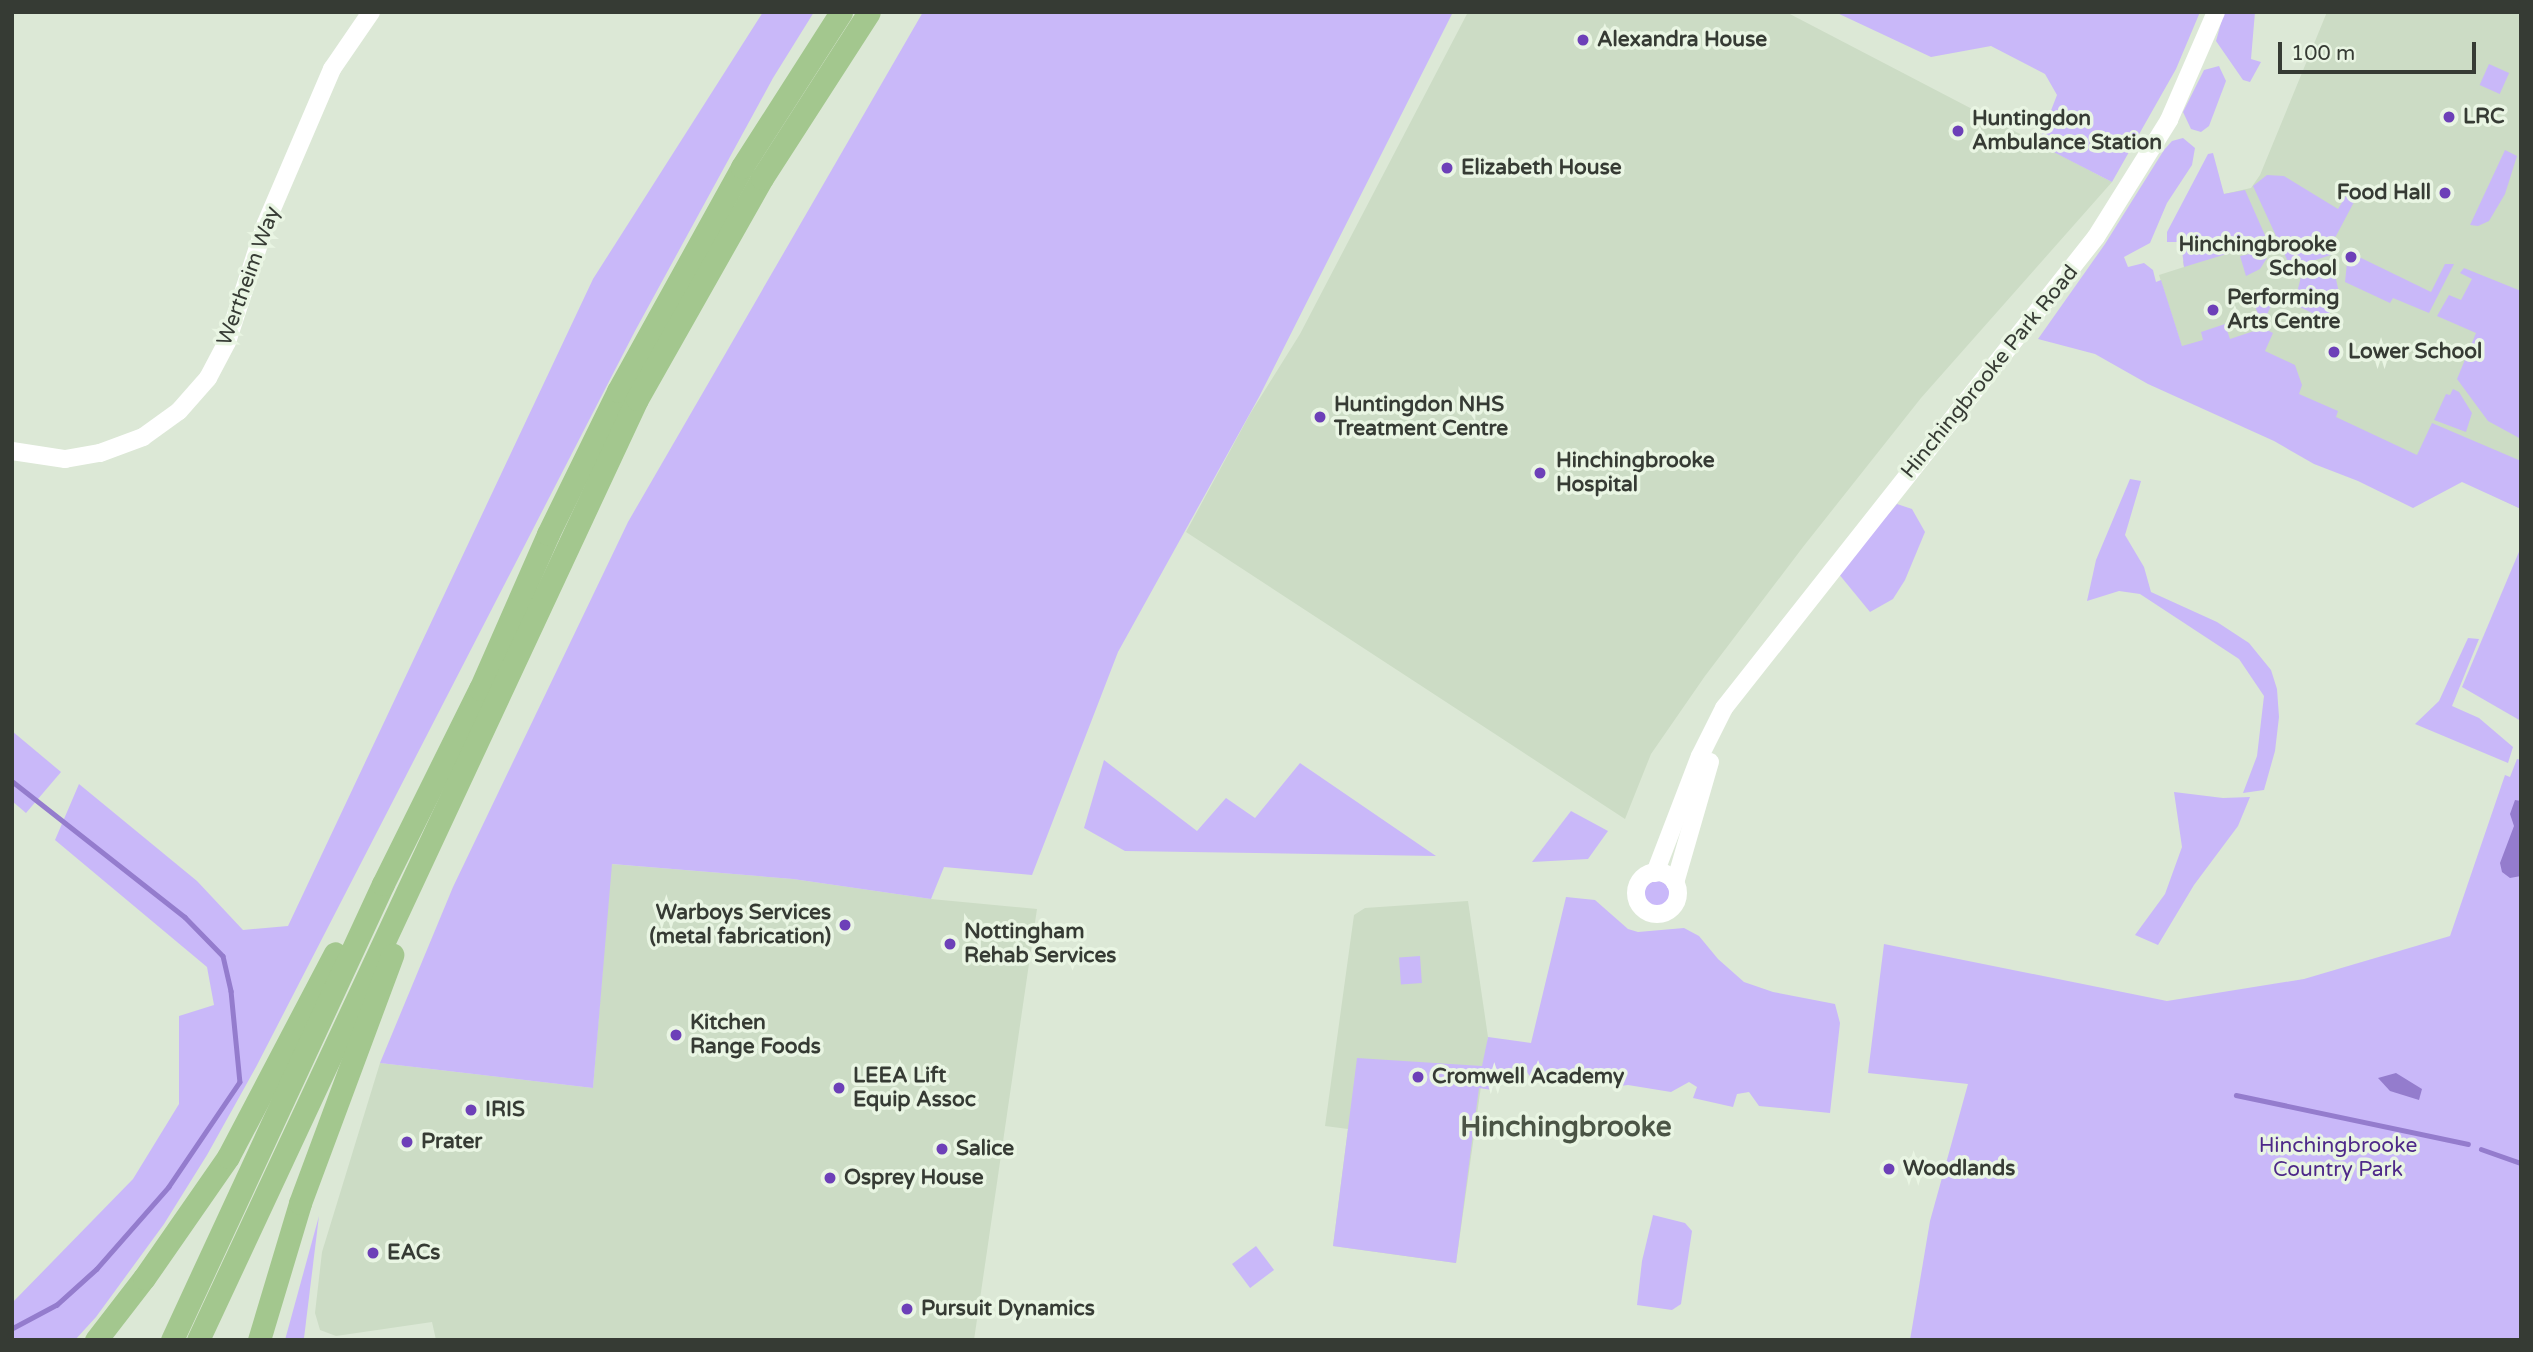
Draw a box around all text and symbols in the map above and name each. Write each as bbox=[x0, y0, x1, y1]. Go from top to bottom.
place label: Alexandra House bbox=[1597, 27, 1767, 53]
scale bar bbox=[2281, 28, 2479, 72]
marker: Alexandra House bbox=[1575, 32, 1591, 48]
text: 100 m bbox=[2291, 41, 2355, 66]
place label: LRC bbox=[2463, 104, 2505, 130]
place label: Huntingdon Ambulance Station bbox=[1972, 106, 2162, 156]
marker: LRC bbox=[2441, 109, 2457, 125]
marker: Huntingdon Ambulance Station bbox=[1950, 123, 1966, 139]
place label: Elizabeth House bbox=[1461, 155, 1622, 181]
marker: Elizabeth House bbox=[1439, 160, 1455, 176]
place label: Food Hall bbox=[2337, 180, 2431, 206]
marker: Food Hall bbox=[2437, 185, 2453, 201]
street label: Wertheim Way bbox=[212, 203, 286, 349]
place label: Hinchingbrooke School bbox=[2178, 232, 2337, 282]
marker: Hinchingbrooke School bbox=[2343, 249, 2359, 265]
street label: Hinchingbrooke Park Road bbox=[1896, 260, 2084, 484]
place label: Performing Arts Centre bbox=[2227, 285, 2340, 335]
marker: Performing Arts Centre bbox=[2205, 302, 2221, 318]
place label: Lower School bbox=[2348, 339, 2482, 365]
marker: Lower School bbox=[2326, 344, 2342, 360]
place label: Huntingdon NHS Treatment Centre bbox=[1334, 392, 1508, 442]
marker: Huntingdon NHS Treatment Centre bbox=[1312, 409, 1328, 425]
place label: Hinchingbrooke Hospital bbox=[1556, 448, 1715, 498]
marker: Hinchingbrooke Hospital bbox=[1530, 463, 1550, 483]
place label: Warboys Services (metal fabrication) bbox=[649, 900, 831, 950]
marker: Warboys Services (metal fabrication) bbox=[837, 917, 853, 933]
place label: Nottingham Rehab Services bbox=[964, 919, 1116, 969]
marker: Nottingham Rehab Services bbox=[942, 936, 958, 952]
place label: Kitchen Range Foods bbox=[690, 1010, 821, 1060]
marker: Kitchen Range Foods bbox=[668, 1027, 684, 1043]
place label: LEEA Lift Equip Assoc bbox=[853, 1063, 976, 1113]
place label: Cromwell Academy bbox=[1432, 1064, 1624, 1090]
marker: Cromwell Academy bbox=[1410, 1069, 1426, 1085]
marker: LEEA Lift Equip Assoc bbox=[831, 1080, 847, 1096]
place label: IRIS bbox=[485, 1097, 525, 1123]
marker: IRIS bbox=[463, 1102, 479, 1118]
district label: Hinchingbrooke bbox=[1460, 1110, 1672, 1144]
place label: Prater bbox=[421, 1129, 482, 1155]
park label: Hinchingbrooke Country Park bbox=[2259, 1133, 2417, 1183]
marker: Prater bbox=[399, 1134, 415, 1150]
place label: Salice bbox=[956, 1136, 1014, 1162]
marker: Salice bbox=[934, 1141, 950, 1157]
place label: Woodlands bbox=[1903, 1156, 2015, 1182]
marker: Woodlands bbox=[1881, 1161, 1897, 1177]
place label: Osprey House bbox=[844, 1165, 984, 1191]
marker: Osprey House bbox=[822, 1170, 838, 1186]
place label: EACs bbox=[387, 1240, 440, 1266]
marker: EACs bbox=[365, 1245, 381, 1261]
place label: Pursuit Dynamics bbox=[921, 1296, 1095, 1322]
marker: Pursuit Dynamics bbox=[899, 1301, 915, 1317]

